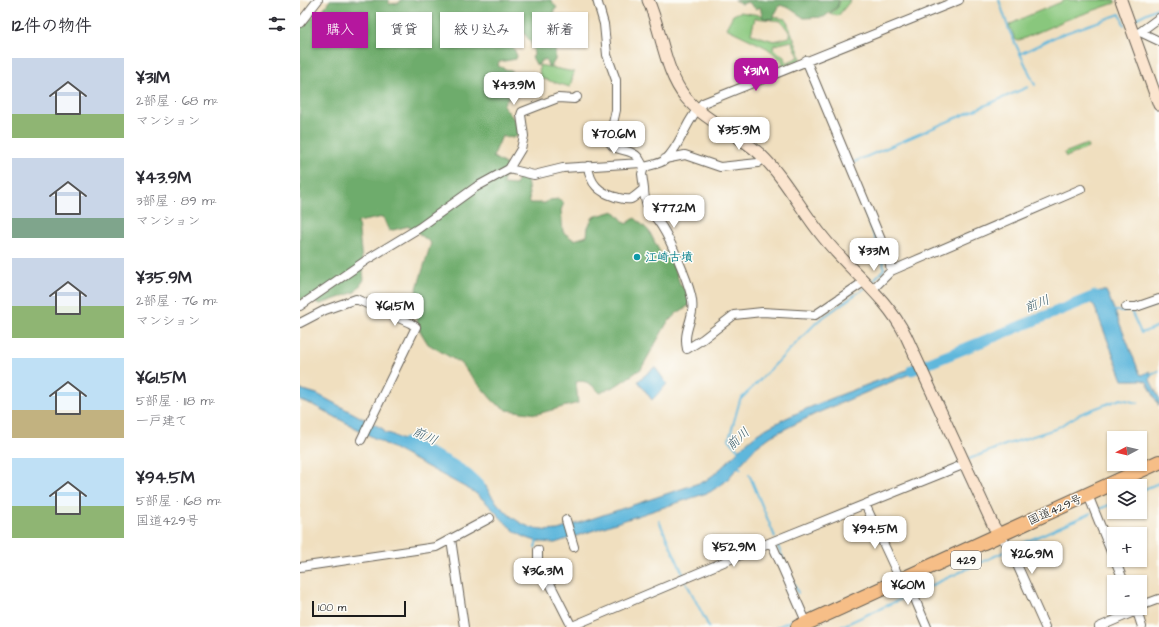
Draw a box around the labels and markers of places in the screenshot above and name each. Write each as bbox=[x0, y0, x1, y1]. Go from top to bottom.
pin: ¥31M bbox=[732, 58, 780, 92]
pin: ¥43.9M bbox=[481, 72, 547, 106]
pin: ¥35.9M bbox=[706, 117, 772, 151]
pin: ¥70.6M bbox=[581, 121, 647, 155]
pin: ¥77.2M bbox=[641, 195, 707, 229]
pin: ¥33M bbox=[850, 238, 898, 272]
place label: 江崎古墳 bbox=[645, 249, 693, 266]
marker: 江崎古墳 bbox=[632, 252, 642, 262]
pin: ¥61.5M bbox=[362, 293, 428, 327]
pin: ¥94.5M bbox=[842, 516, 908, 550]
pin: ¥52.9M bbox=[701, 534, 767, 568]
pin: ¥26.9M bbox=[999, 541, 1065, 575]
pin: ¥36.3M bbox=[510, 558, 576, 592]
pin: ¥60M bbox=[884, 572, 932, 606]

